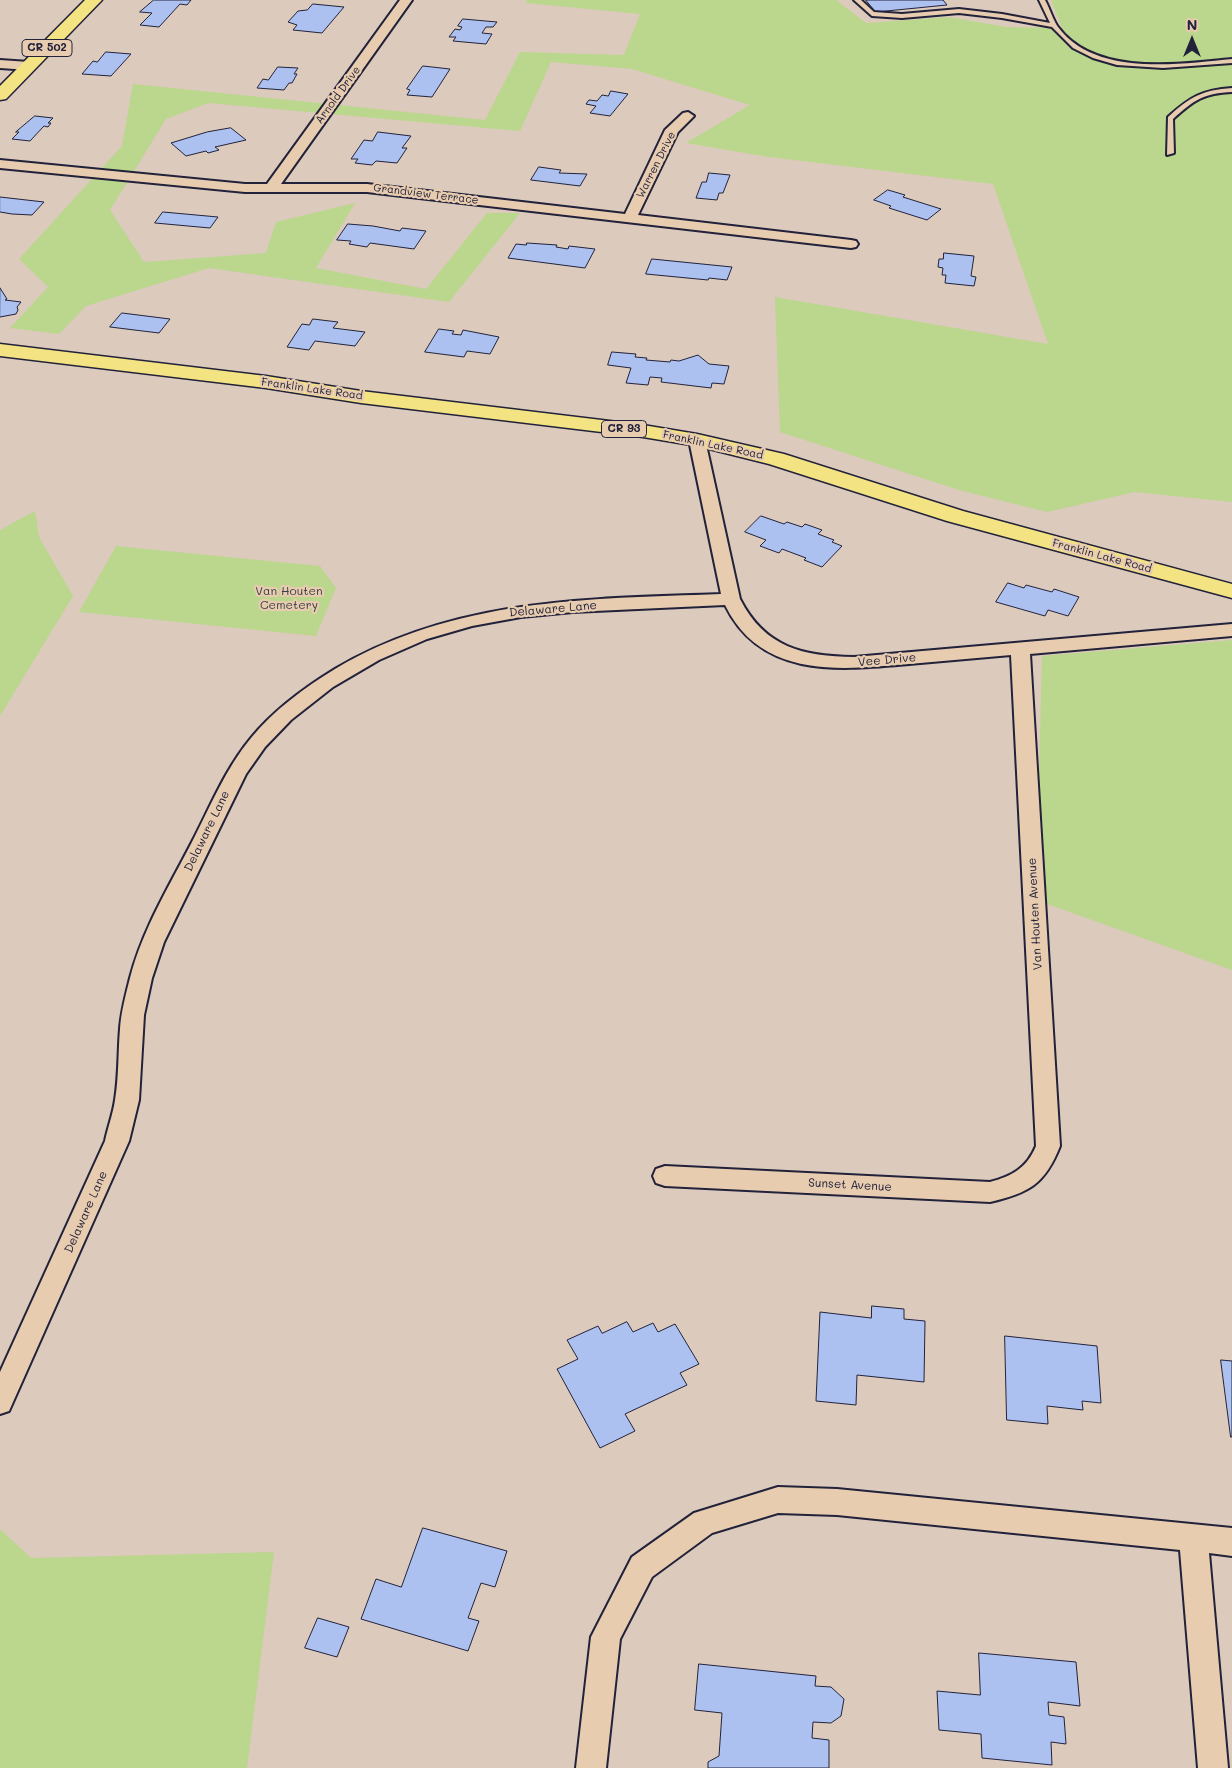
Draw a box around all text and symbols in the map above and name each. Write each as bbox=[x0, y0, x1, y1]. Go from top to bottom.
north arrow bbox=[1167, 15, 1217, 65]
text: N bbox=[1187, 15, 1197, 34]
road number: CR 502 bbox=[22, 40, 72, 56]
street label: Arnold Drive bbox=[313, 64, 363, 126]
street label: Warren Drive bbox=[634, 129, 678, 201]
street label: Grandview Terrace bbox=[373, 181, 479, 207]
street label: Franklin Lake Road bbox=[260, 375, 364, 403]
road number: CR 93 bbox=[602, 420, 646, 438]
street label: Franklin Lake Road bbox=[662, 428, 764, 462]
street label: Franklin Lake Road bbox=[1051, 536, 1153, 576]
park label: Van Houten Cemetery bbox=[255, 584, 323, 612]
street label: Delaware Lane bbox=[508, 598, 598, 620]
street label: Vee Drive bbox=[857, 650, 917, 670]
street label: Delaware Lane bbox=[181, 788, 233, 874]
street label: Van Houten Avenue bbox=[1025, 857, 1045, 971]
street label: Delaware Lane bbox=[62, 1169, 110, 1255]
street label: Sunset Avenue bbox=[808, 1176, 892, 1194]

